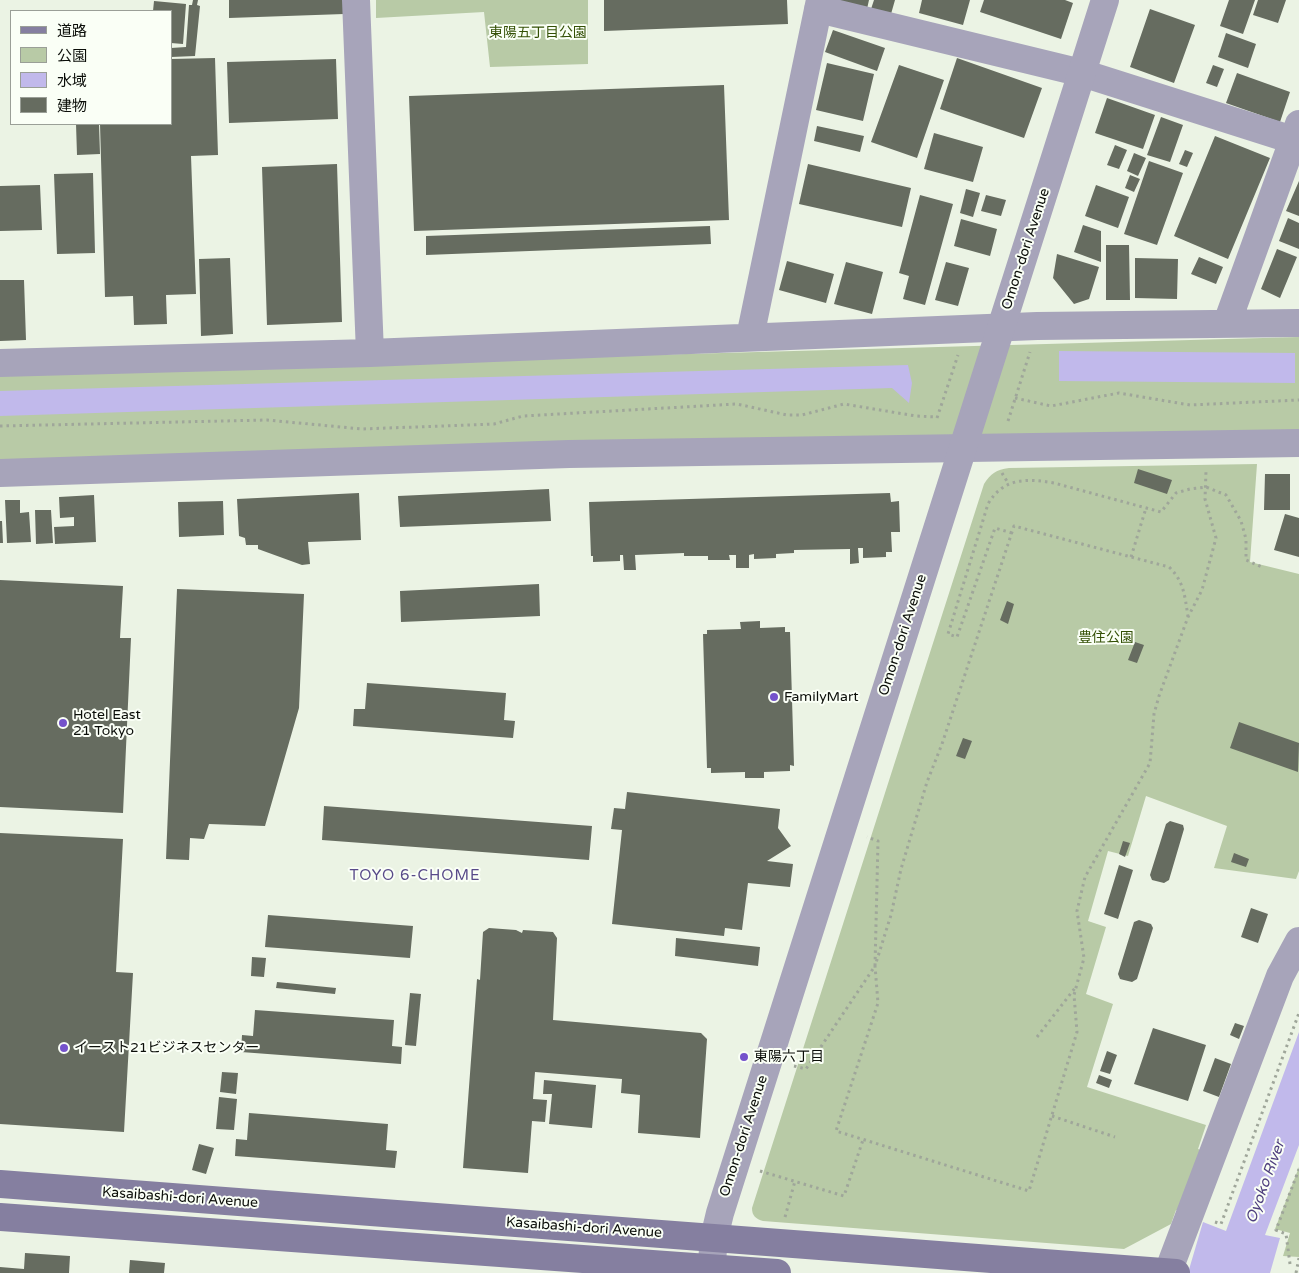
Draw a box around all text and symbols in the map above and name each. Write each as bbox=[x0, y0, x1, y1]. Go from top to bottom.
legend bbox=[10, 10, 172, 125]
text: 道路 bbox=[57, 22, 87, 40]
park label: 東陽五丁目公園 bbox=[489, 25, 587, 41]
text: 公園 bbox=[57, 47, 87, 65]
text: 水域 bbox=[57, 72, 87, 90]
text: 建物 bbox=[57, 97, 87, 115]
street label: Omon-dori Avenue bbox=[998, 186, 1054, 312]
street label: Omon-dori Avenue bbox=[875, 572, 931, 698]
park label: 豊住公園 bbox=[1078, 630, 1134, 646]
place label: FamilyMart bbox=[784, 689, 859, 705]
marker: FamilyMart bbox=[768, 691, 780, 703]
place label: Hotel East 21 Tokyo bbox=[73, 707, 141, 740]
marker: Hotel East 21 Tokyo bbox=[57, 717, 69, 729]
district label: TOYO 6-CHOME bbox=[348, 867, 482, 885]
place label: イースト21ビジネスセンター bbox=[74, 1040, 260, 1056]
marker: イースト21ビジネスセンター bbox=[58, 1042, 70, 1054]
place label: 東陽六丁目 bbox=[754, 1049, 824, 1065]
marker: 東陽六丁目 bbox=[738, 1051, 750, 1063]
street label: Omon-dori Avenue bbox=[716, 1073, 772, 1199]
water label: Oyoko River bbox=[1243, 1138, 1289, 1226]
street label: Kasaibashi-dori Avenue bbox=[101, 1184, 259, 1212]
street label: Kasaibashi-dori Avenue bbox=[505, 1214, 663, 1242]

